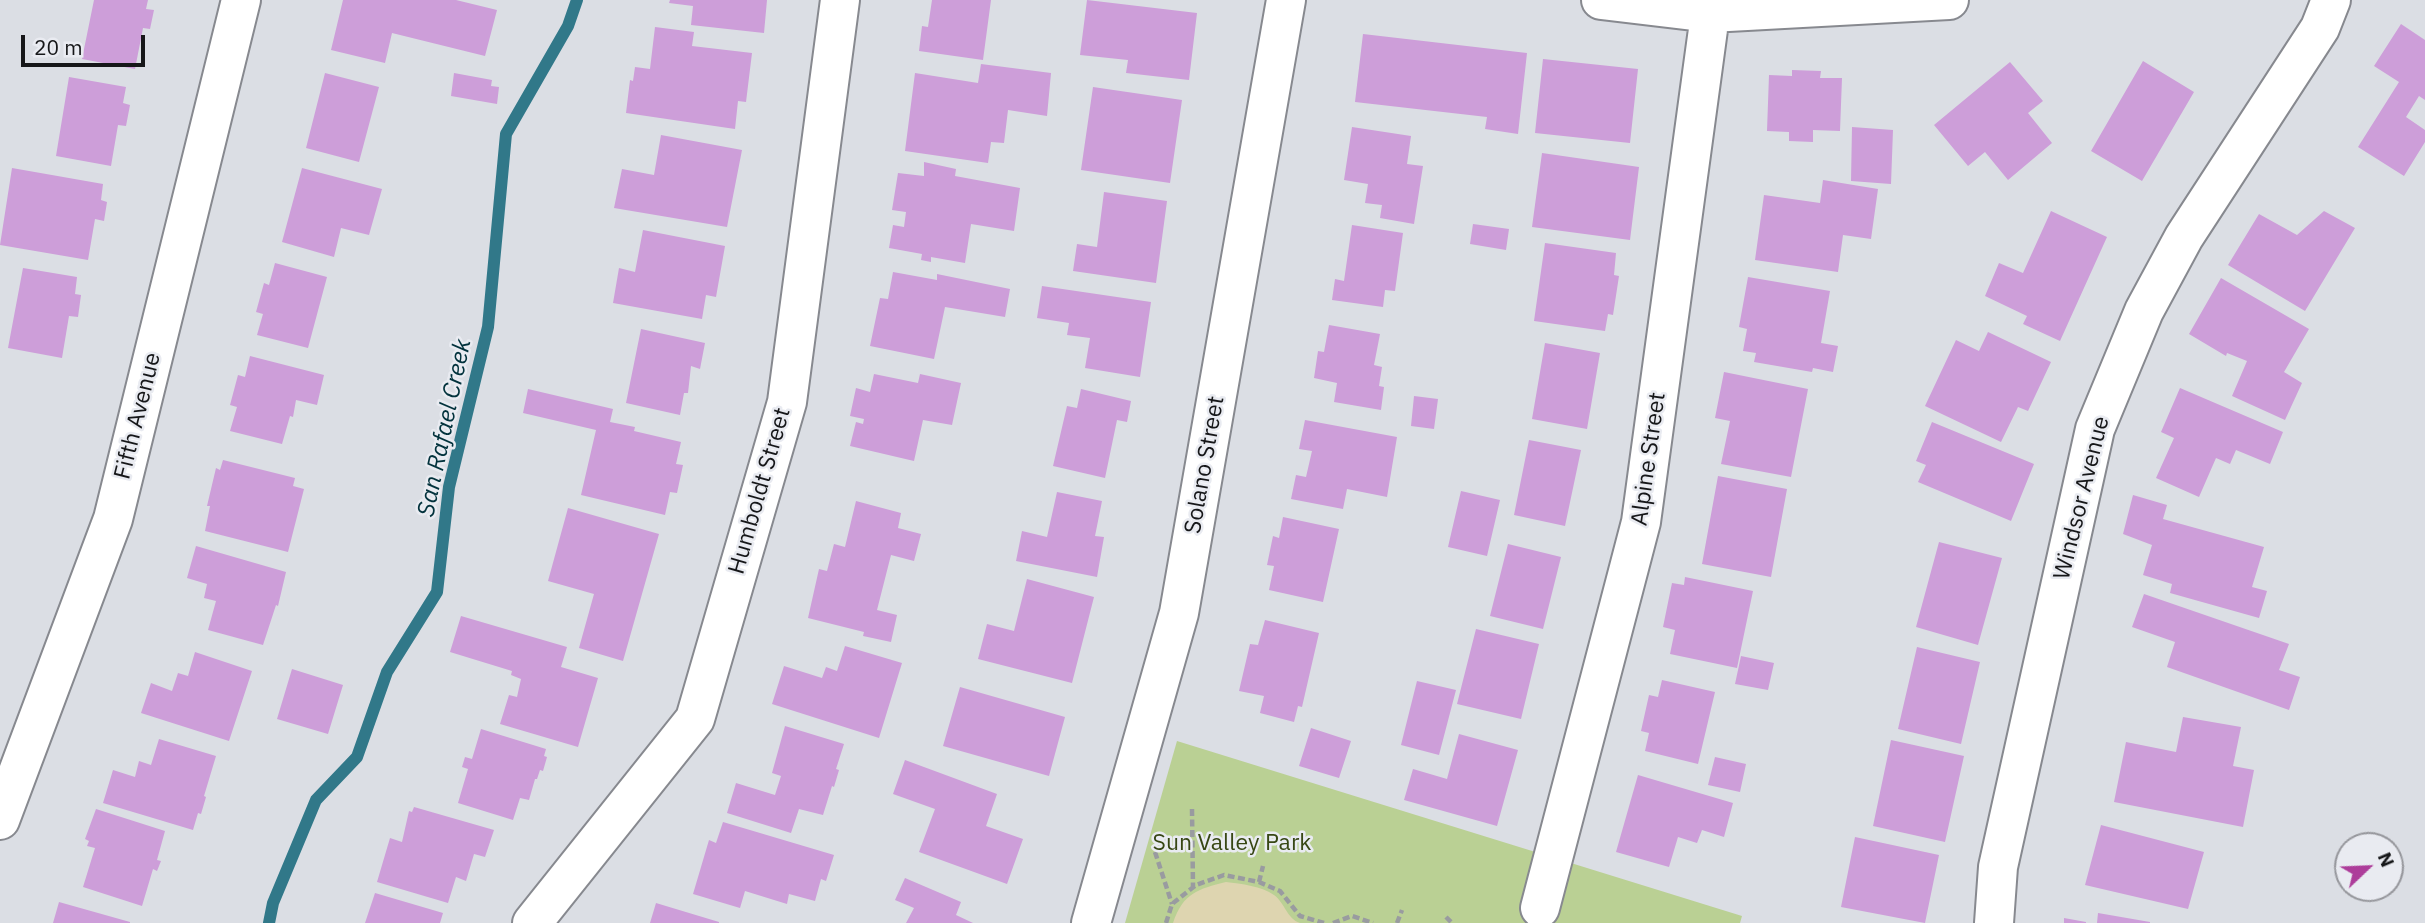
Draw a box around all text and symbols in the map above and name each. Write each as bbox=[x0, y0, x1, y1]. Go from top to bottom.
scale bar bbox=[24, 21, 149, 65]
text: 20 m bbox=[34, 33, 83, 61]
water label: San Rafael Creek bbox=[412, 337, 478, 519]
street label: Fifth Avenue bbox=[109, 350, 167, 482]
street label: Alpine Street bbox=[1626, 391, 1672, 527]
street label: Solano Street bbox=[1179, 394, 1231, 536]
street label: Humboldt Street bbox=[723, 405, 797, 577]
street label: Windsor Avenue bbox=[2048, 413, 2116, 583]
park label: Sun Valley Park bbox=[1153, 829, 1311, 857]
north arrow bbox=[2334, 832, 2404, 902]
text: N bbox=[2373, 849, 2400, 871]

